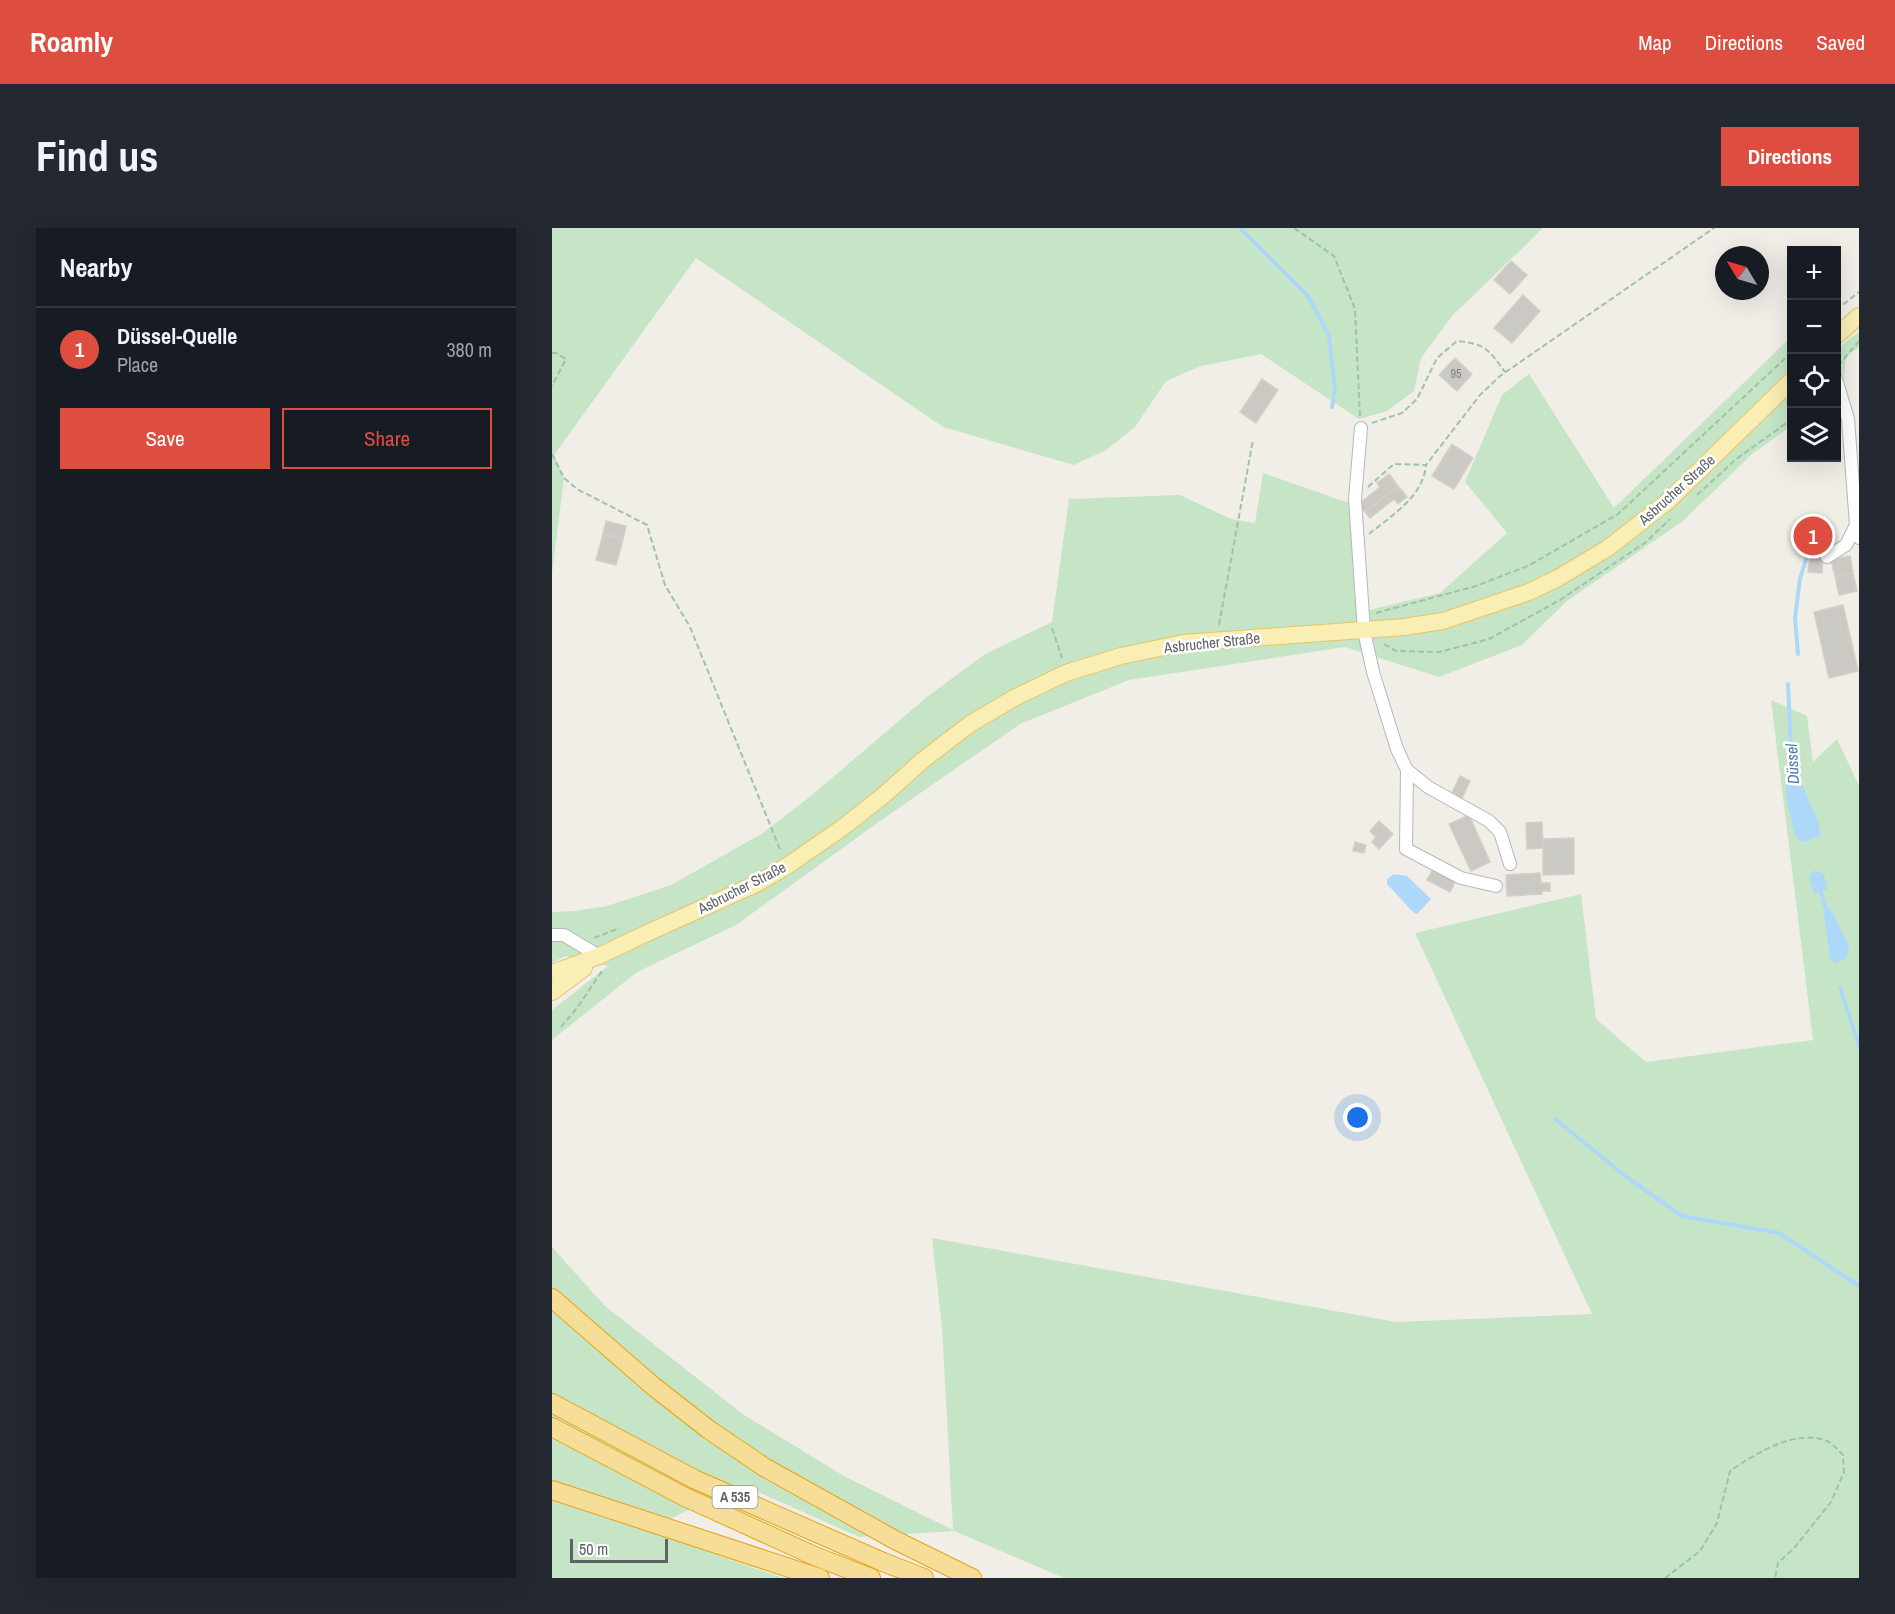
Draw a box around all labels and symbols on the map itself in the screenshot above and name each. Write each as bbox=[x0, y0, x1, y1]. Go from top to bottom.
north arrow bbox=[1715, 246, 1769, 300]
house number: 95 bbox=[1451, 366, 1462, 382]
street label: Asbrucher Straße bbox=[1633, 449, 1720, 530]
pin: 1 bbox=[1794, 514, 1832, 558]
street label: Asbrucher Straße bbox=[1162, 627, 1261, 658]
water label: Düssel bbox=[1780, 742, 1804, 785]
street label: Asbrucher Straße bbox=[693, 856, 790, 919]
your location bbox=[1343, 1103, 1372, 1132]
road number: A 535 bbox=[712, 1486, 758, 1508]
scale bar bbox=[570, 1536, 668, 1564]

